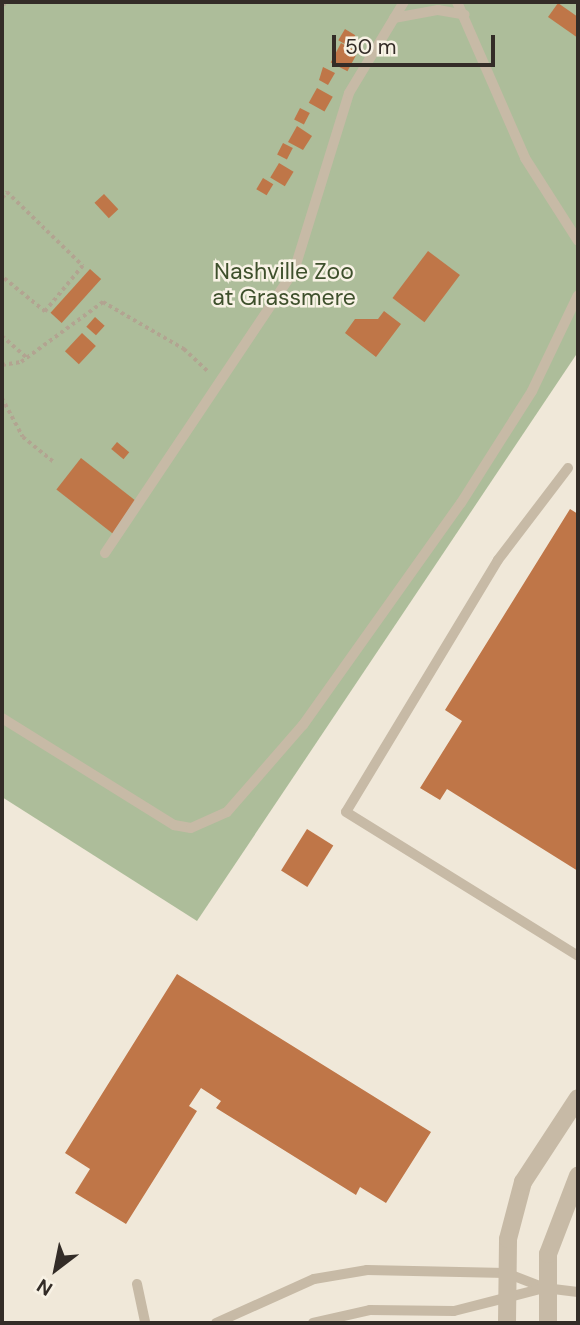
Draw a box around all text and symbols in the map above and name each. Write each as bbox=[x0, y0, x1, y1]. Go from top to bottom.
scale bar bbox=[335, 21, 498, 65]
text: 50 m bbox=[345, 33, 396, 61]
park label: Nashville Zoo at Grassmere bbox=[212, 257, 356, 311]
north arrow bbox=[21, 1234, 91, 1304]
text: N bbox=[32, 1273, 57, 1302]

